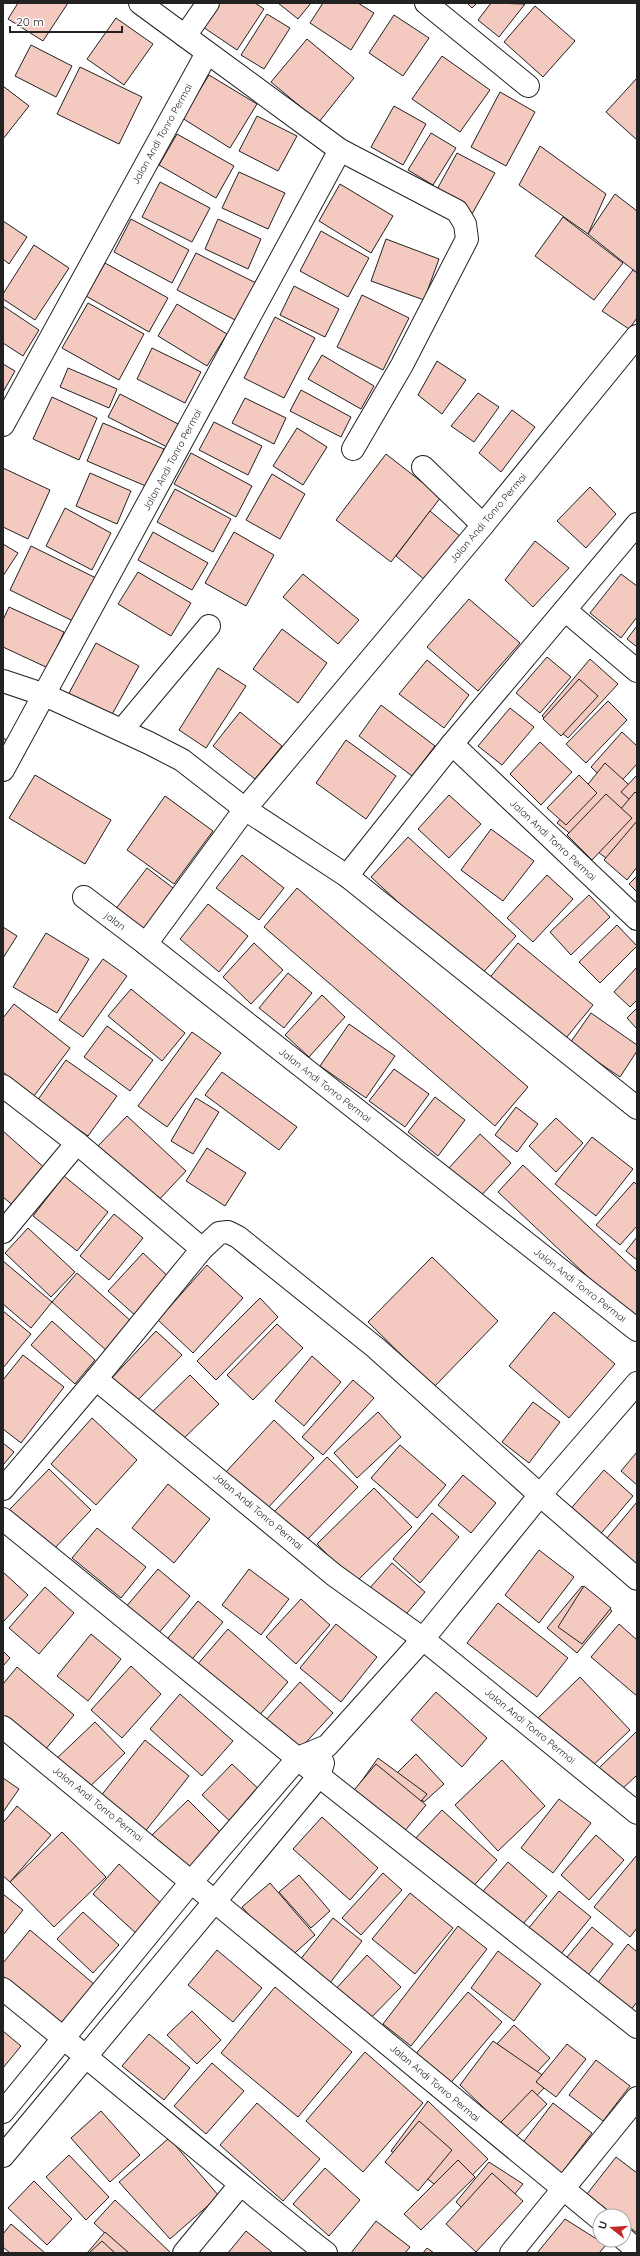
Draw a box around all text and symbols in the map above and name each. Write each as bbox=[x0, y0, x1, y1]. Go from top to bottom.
scale bar bbox=[10, 8, 122, 34]
text: 20 m bbox=[16, 14, 44, 29]
street label: Jalan Andi Tonro Permai bbox=[129, 81, 195, 187]
street label: Jalan Andi Tonro Permai bbox=[140, 407, 204, 513]
street label: Jalan Andi Tonro Permai bbox=[447, 470, 529, 566]
street label: Jalan Andi Tonro Permai bbox=[507, 797, 599, 883]
street label: jalan bbox=[101, 908, 128, 933]
street label: Jalan Andi Tonro Permai bbox=[276, 1045, 374, 1125]
street label: Jalan Andi Tonro Permai bbox=[531, 1245, 629, 1325]
street label: Jalan Andi Tonro Permai bbox=[210, 1470, 306, 1552]
street label: Jalan Andi Tonro Permai bbox=[482, 1685, 578, 1767]
street label: Jalan Andi Tonro Permai bbox=[50, 1763, 146, 1845]
street label: Jalan Andi Tonro Permai bbox=[387, 2042, 483, 2124]
north arrow bbox=[592, 2208, 632, 2248]
text: U bbox=[595, 2219, 610, 2231]

